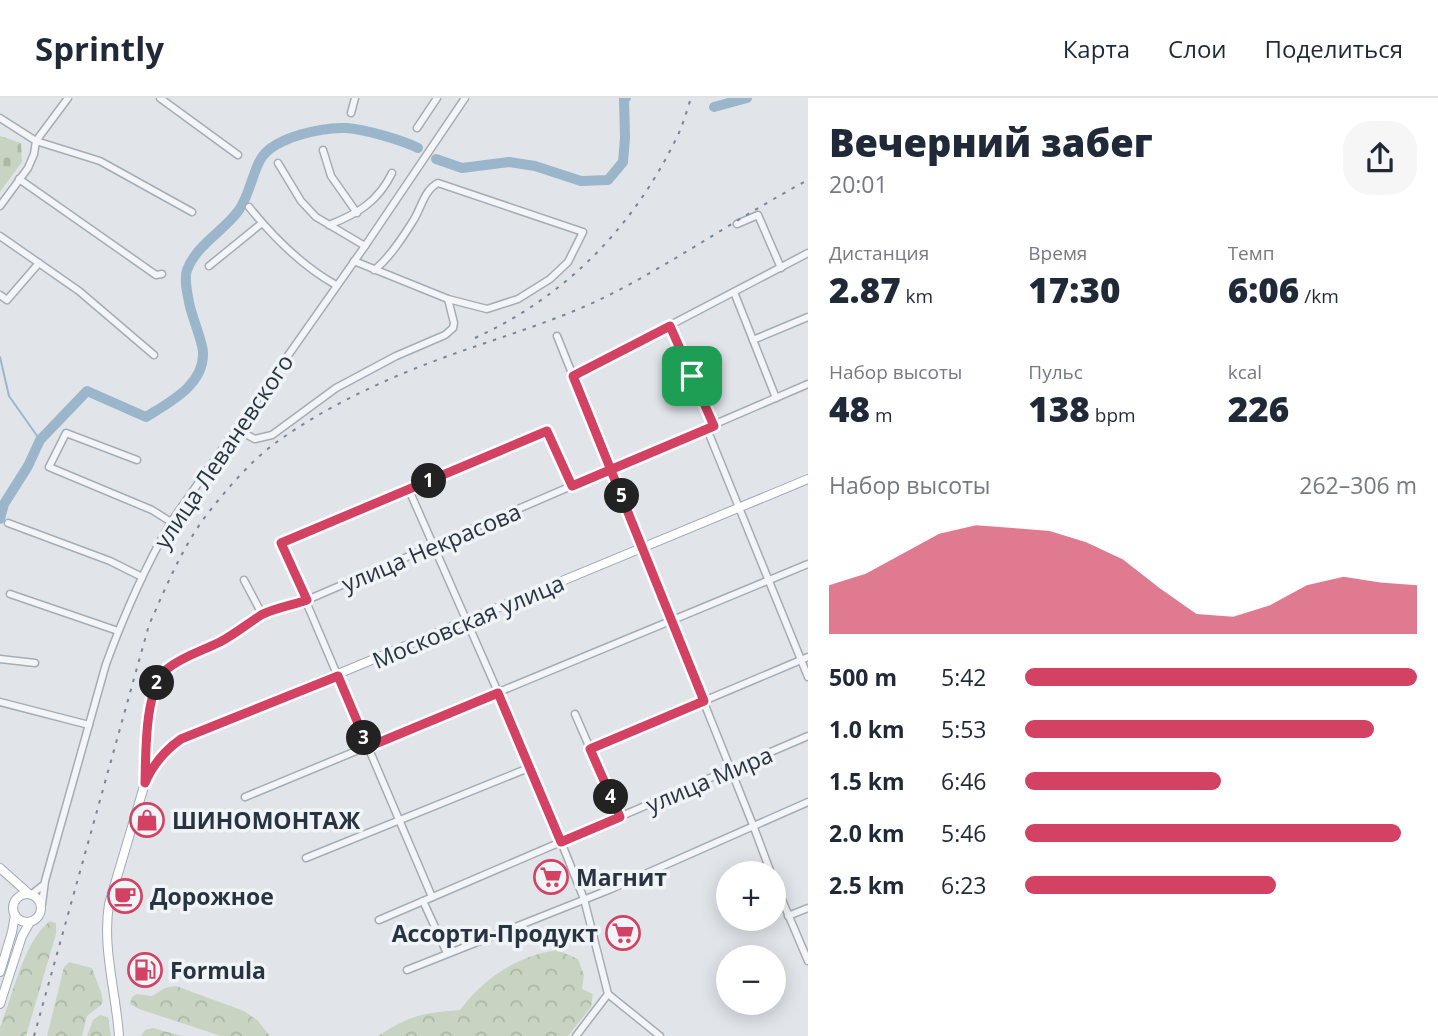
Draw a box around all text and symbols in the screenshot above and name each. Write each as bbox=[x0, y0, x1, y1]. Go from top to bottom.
text: Sprintly bbox=[35, 26, 164, 71]
text: Карта bbox=[1063, 32, 1130, 65]
text: Слои bbox=[1168, 32, 1227, 65]
text: Поделиться bbox=[1265, 32, 1403, 65]
text: Вечерний забег bbox=[829, 116, 1153, 168]
button: share bbox=[1343, 121, 1417, 195]
text: 20:01 bbox=[829, 168, 888, 200]
text: Дистанция bbox=[829, 240, 929, 266]
text: Время bbox=[1028, 240, 1087, 266]
text: Темп bbox=[1228, 240, 1275, 266]
text: 2.87 bbox=[829, 266, 901, 313]
text: 17:30 bbox=[1028, 266, 1120, 313]
text: 6:06 bbox=[1228, 266, 1299, 313]
text: km bbox=[901, 283, 933, 309]
text: /km bbox=[1299, 283, 1339, 309]
pin bbox=[662, 346, 722, 406]
street label: улица Леваневского bbox=[146, 347, 300, 555]
icon: arrive bbox=[673, 357, 711, 395]
text: Набор высоты bbox=[829, 359, 962, 385]
text: Пульс bbox=[1028, 359, 1083, 385]
text: kcal bbox=[1228, 359, 1262, 385]
text: 48 bbox=[829, 385, 870, 432]
text: 138 bbox=[1028, 385, 1090, 432]
text: 226 bbox=[1228, 385, 1289, 432]
text: m bbox=[870, 402, 893, 428]
text: bpm bbox=[1090, 402, 1136, 428]
pin: 1 bbox=[412, 464, 446, 498]
text: 1 bbox=[423, 467, 434, 493]
text: Набор высоты bbox=[829, 469, 991, 501]
text: 262–306 m bbox=[1299, 469, 1417, 501]
pin: 5 bbox=[604, 478, 640, 514]
text: 5 bbox=[616, 482, 627, 508]
street label: улица Некрасова bbox=[336, 495, 526, 599]
street label: Московская улица bbox=[367, 566, 569, 676]
text: 500 m bbox=[829, 661, 897, 693]
text: 5:42 bbox=[941, 661, 987, 693]
pin: 2 bbox=[140, 666, 174, 700]
text: 2 bbox=[151, 669, 162, 695]
text: 1.0 km bbox=[829, 713, 905, 745]
text: 5:53 bbox=[941, 713, 987, 745]
pin: 3 bbox=[346, 720, 382, 756]
text: 3 bbox=[358, 724, 369, 750]
street label: улица Мира bbox=[641, 738, 777, 820]
text: 1.5 km bbox=[829, 765, 905, 797]
text: 6:46 bbox=[941, 765, 987, 797]
pin: 4 bbox=[594, 780, 628, 814]
text: 4 bbox=[605, 783, 616, 809]
shop icon: ШИНОМОНТАЖ bbox=[128, 801, 166, 839]
place label: ШИНОМОНТАЖ bbox=[172, 804, 360, 836]
text: 2.0 km bbox=[829, 817, 905, 849]
text: 5:46 bbox=[941, 817, 987, 849]
supermarket icon: Магнит bbox=[532, 858, 570, 896]
place label: Магнит bbox=[576, 861, 667, 893]
map controls bbox=[716, 861, 786, 1015]
button: + bbox=[716, 861, 786, 931]
text: 2.5 km bbox=[829, 869, 905, 901]
text: 6:23 bbox=[941, 869, 987, 901]
cafe icon: Дорожное bbox=[106, 877, 144, 915]
place label: Дорожное bbox=[150, 880, 274, 912]
supermarket icon: Ассорти-Продукт bbox=[604, 914, 642, 952]
place label: Ассорти-Продукт bbox=[392, 917, 598, 949]
button: − bbox=[716, 945, 786, 1015]
fuel station icon: Formula bbox=[126, 951, 164, 989]
place label: Formula bbox=[170, 954, 266, 986]

